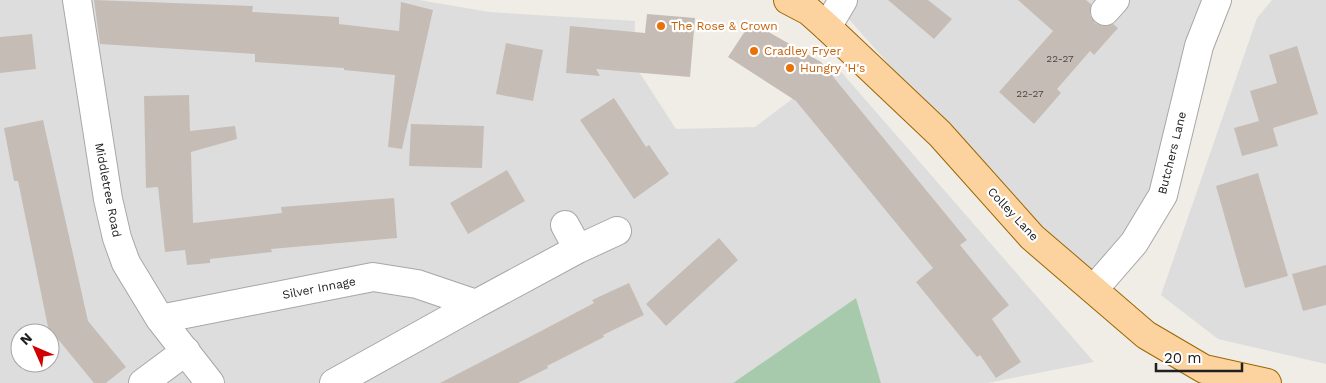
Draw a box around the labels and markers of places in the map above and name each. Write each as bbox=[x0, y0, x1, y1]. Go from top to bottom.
place label: The Rose & Crown bbox=[671, 19, 778, 33]
marker: The Rose & Crown bbox=[655, 20, 667, 32]
place label: Cradley Fryer bbox=[764, 44, 841, 58]
marker: Cradley Fryer bbox=[748, 45, 760, 57]
place label: Hungry 'H's bbox=[800, 61, 865, 75]
marker: Hungry 'H's bbox=[784, 62, 796, 74]

